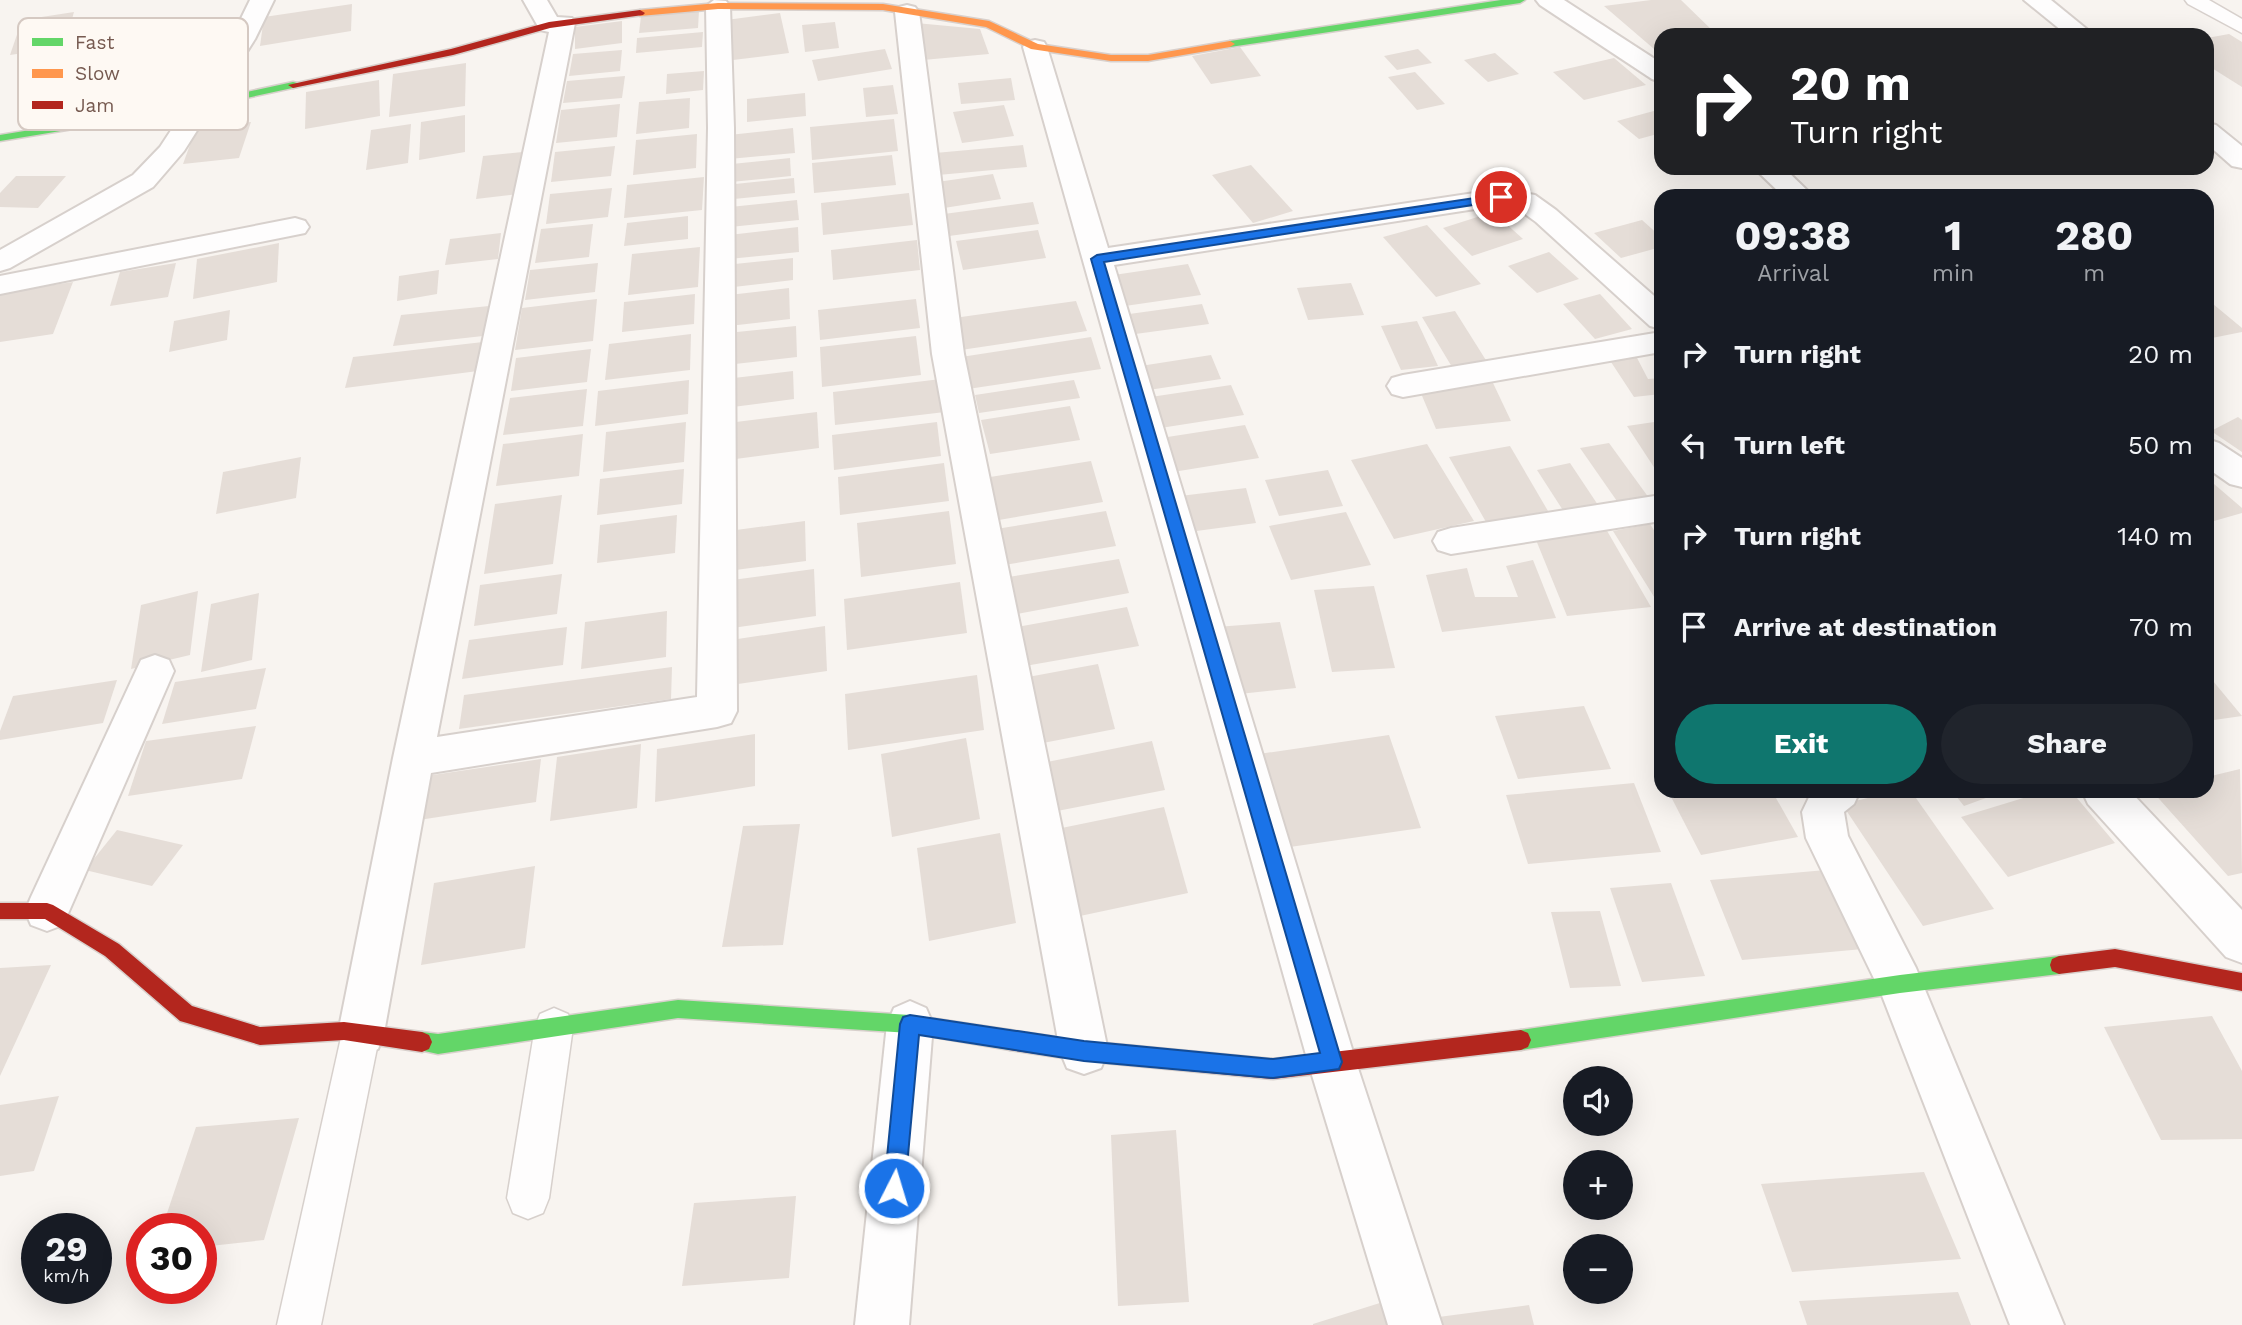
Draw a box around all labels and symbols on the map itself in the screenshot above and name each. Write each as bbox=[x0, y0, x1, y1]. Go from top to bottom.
legend bbox=[18, 18, 248, 130]
text: Fast bbox=[75, 31, 114, 54]
text: Slow bbox=[75, 62, 120, 85]
text: Jam bbox=[75, 94, 114, 117]
pin bbox=[1471, 167, 1531, 227]
position arrow bbox=[857, 1151, 931, 1225]
speed limit sign: 30 bbox=[126, 1213, 217, 1304]

